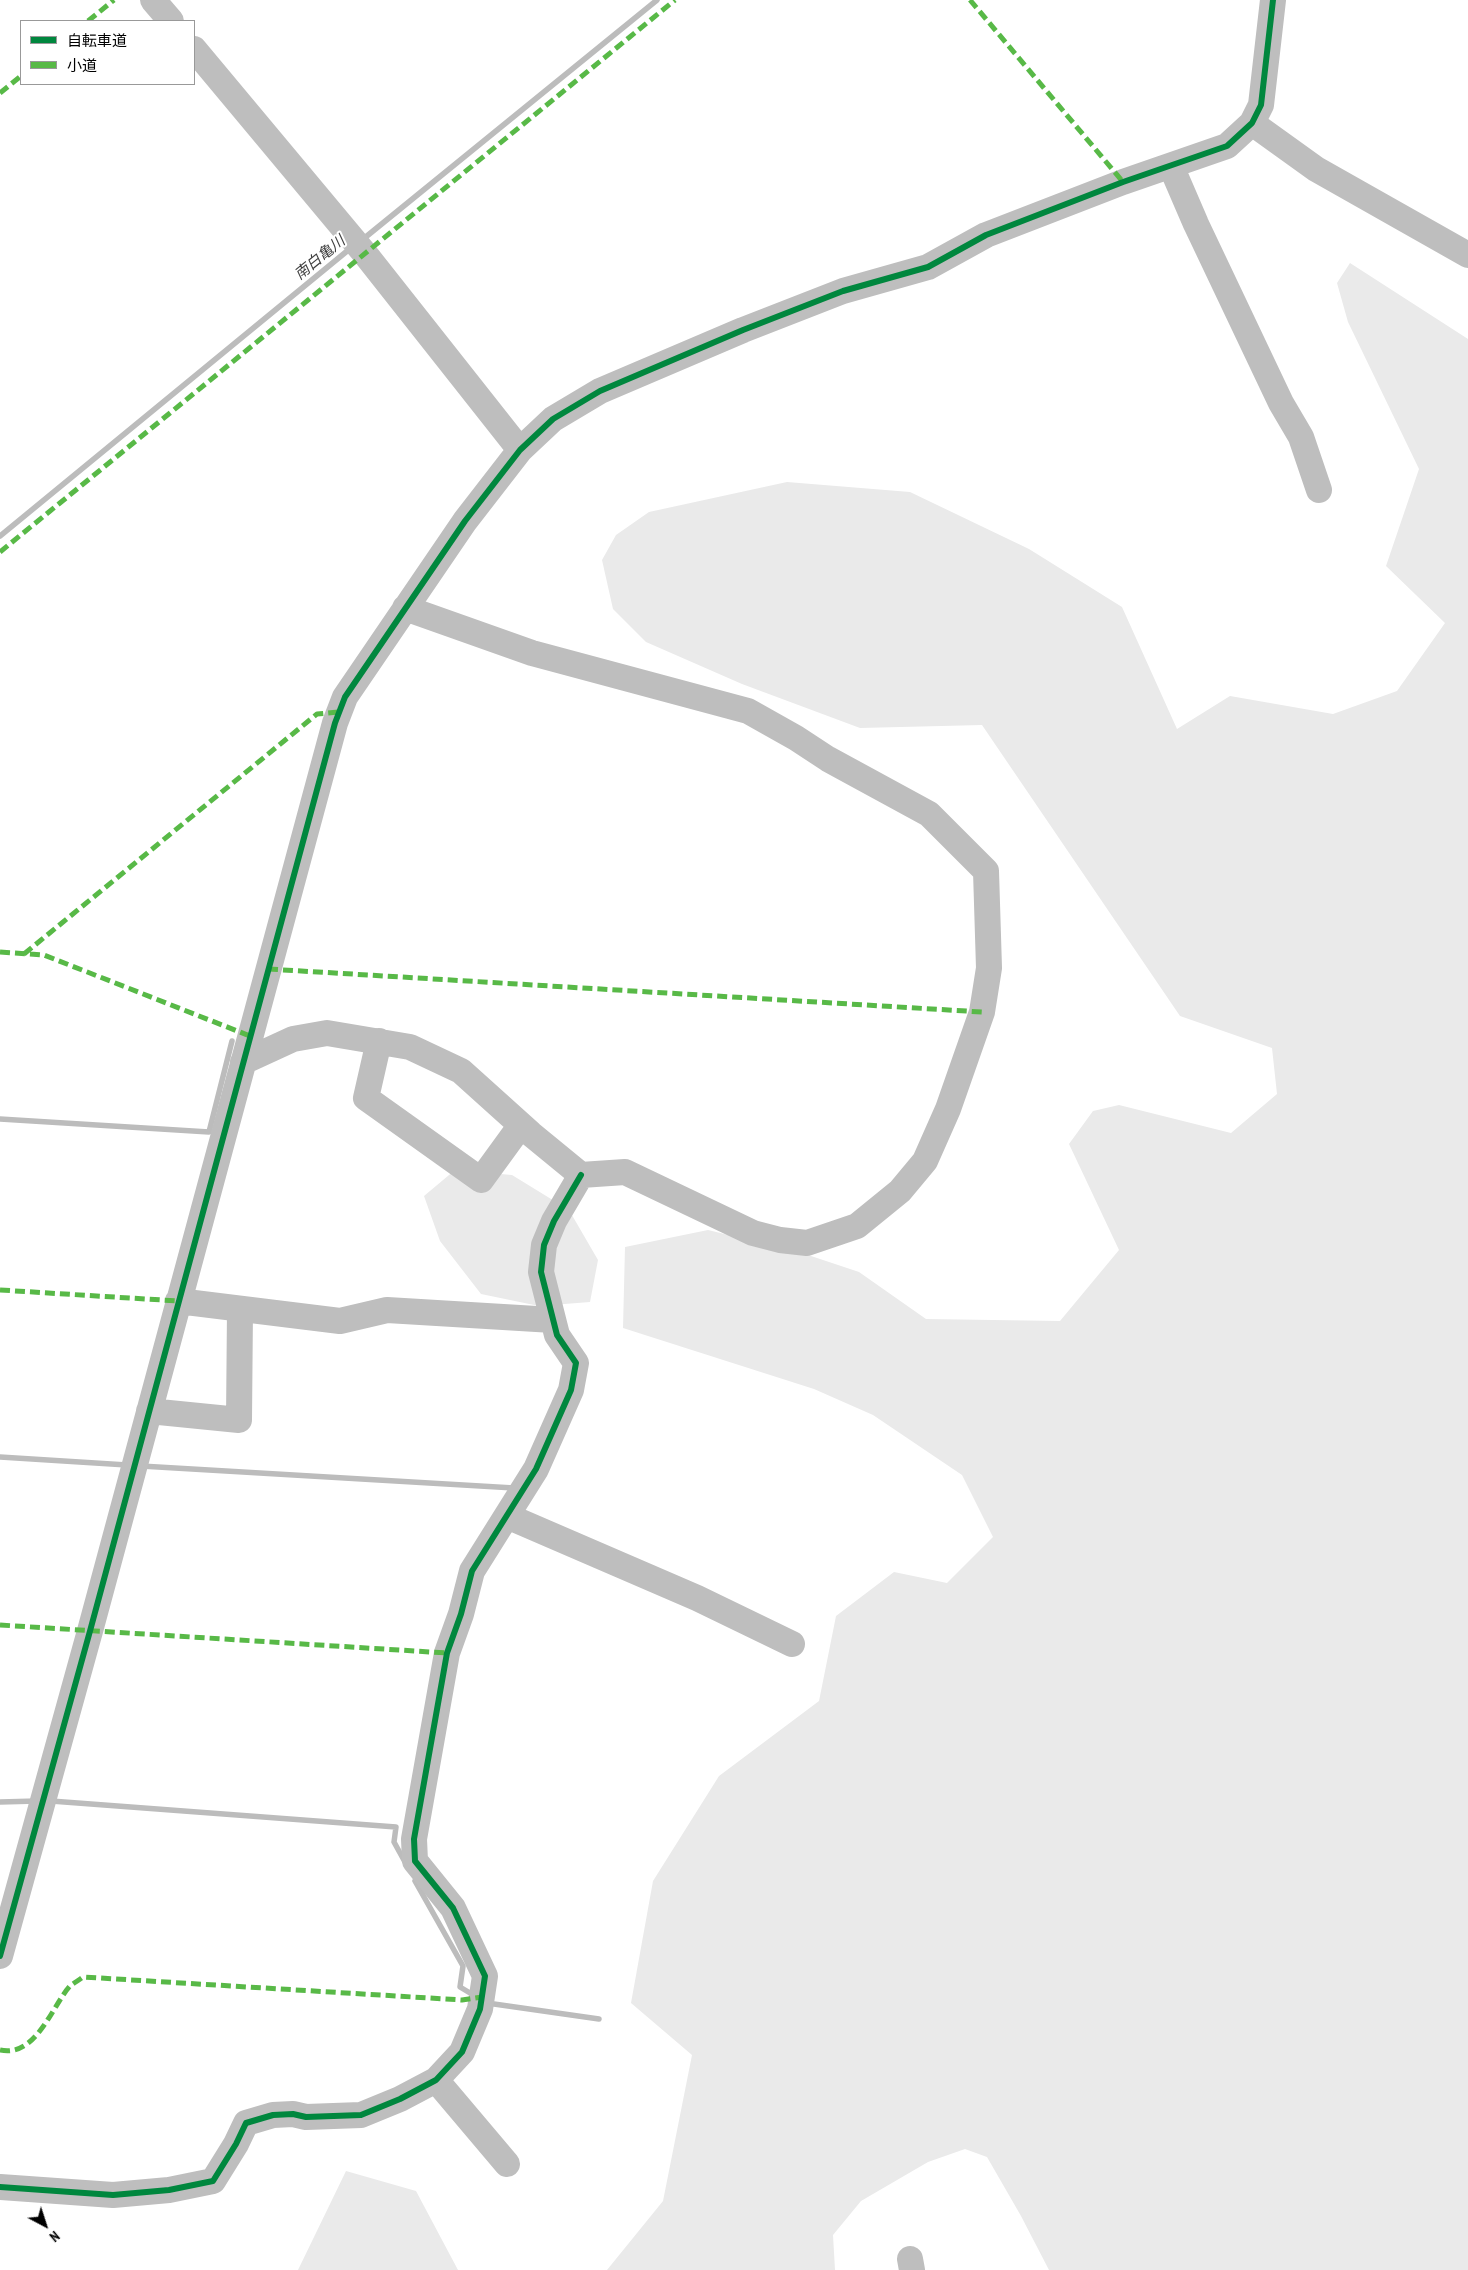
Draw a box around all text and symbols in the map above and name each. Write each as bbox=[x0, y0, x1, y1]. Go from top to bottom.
legend bbox=[20, 20, 195, 85]
text: 自転車道 bbox=[67, 31, 127, 50]
text: 小道 bbox=[67, 56, 97, 75]
water label: 南白亀川 bbox=[291, 232, 349, 284]
north arrow bbox=[20, 2200, 70, 2250]
text: N bbox=[46, 2227, 63, 2246]

